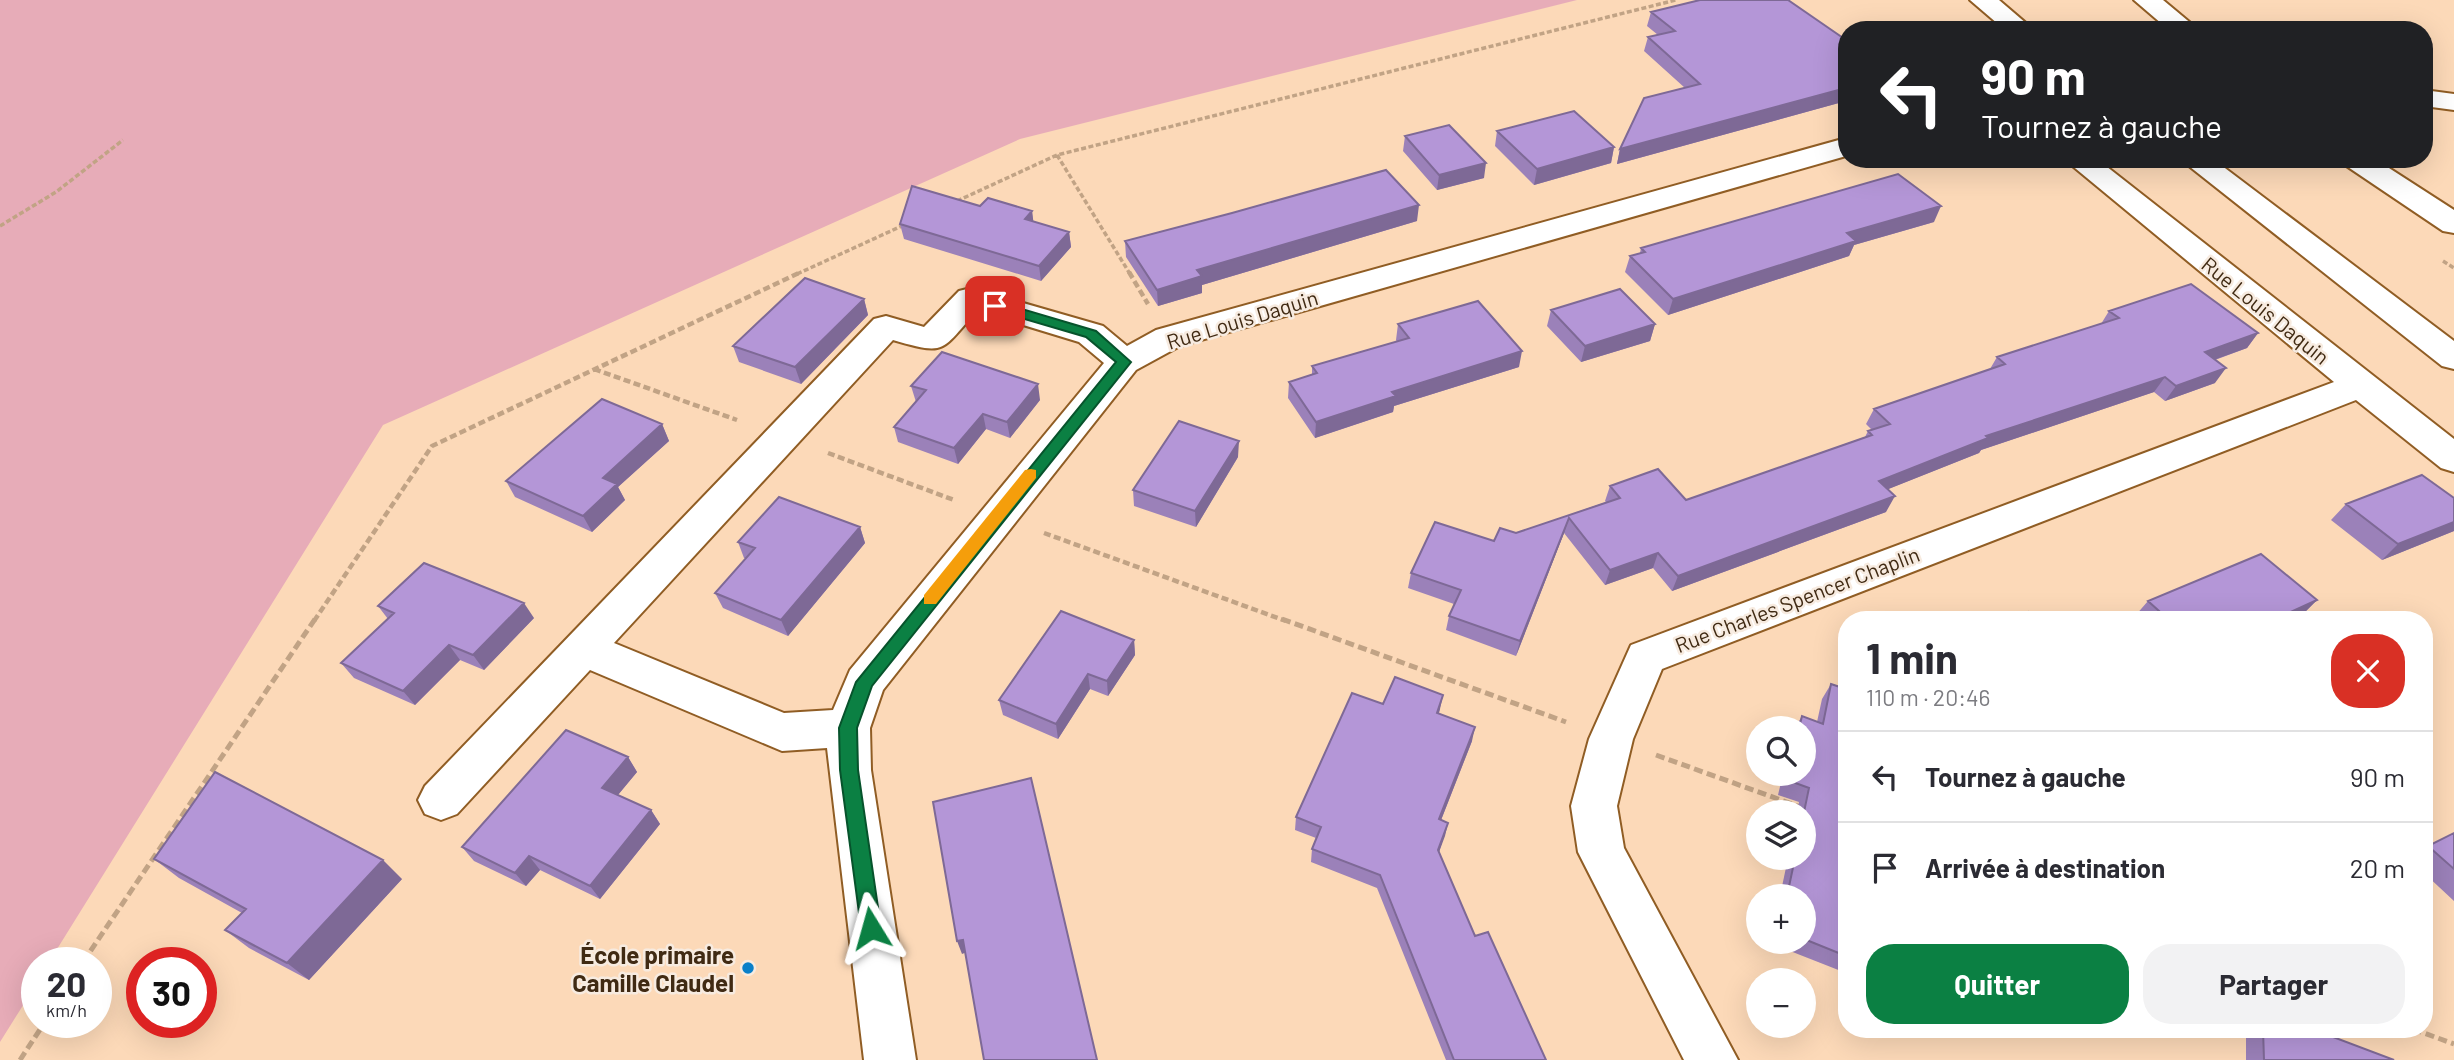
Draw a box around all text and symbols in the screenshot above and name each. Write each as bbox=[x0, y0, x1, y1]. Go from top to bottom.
text: 90 m bbox=[1981, 46, 2086, 105]
icon: left bbox=[1866, 49, 1957, 140]
text: Tournez à gauche bbox=[1981, 106, 2222, 144]
street label: Rue Louis Daquin bbox=[2197, 251, 2335, 369]
pin bbox=[965, 276, 1025, 336]
street label: Rue Louis Daquin bbox=[1163, 284, 1321, 354]
icon: arrive bbox=[976, 287, 1014, 325]
street label: Rue Charles Spencer Chaplin bbox=[1671, 541, 1923, 657]
text: 1 min bbox=[1866, 632, 1958, 682]
button: close bbox=[2331, 634, 2405, 708]
text: 110 m · 20:46 bbox=[1866, 683, 1990, 711]
map controls bbox=[1746, 716, 1816, 1038]
button: search bbox=[1746, 716, 1816, 786]
icon: left bbox=[1866, 758, 1904, 796]
text: Tournez à gauche bbox=[1925, 761, 2126, 792]
text: 90 m bbox=[2350, 761, 2405, 792]
button: layers bbox=[1746, 800, 1816, 870]
icon: arrive bbox=[1866, 849, 1904, 887]
text: Arrivée à destination bbox=[1925, 852, 2165, 883]
text: 20 m bbox=[2350, 852, 2405, 883]
button: + bbox=[1746, 884, 1816, 954]
position arrow bbox=[834, 891, 908, 965]
place label: École primaire Camille Claudel bbox=[572, 940, 734, 997]
button: Quitter bbox=[1866, 944, 2129, 1024]
button: Partager bbox=[2143, 944, 2405, 1024]
speed limit sign: 30 bbox=[126, 947, 217, 1038]
marker: École primaire Camille Claudel bbox=[740, 960, 756, 976]
text: 20 bbox=[47, 962, 86, 1004]
button: − bbox=[1746, 968, 1816, 1038]
text: km/h bbox=[46, 999, 87, 1021]

